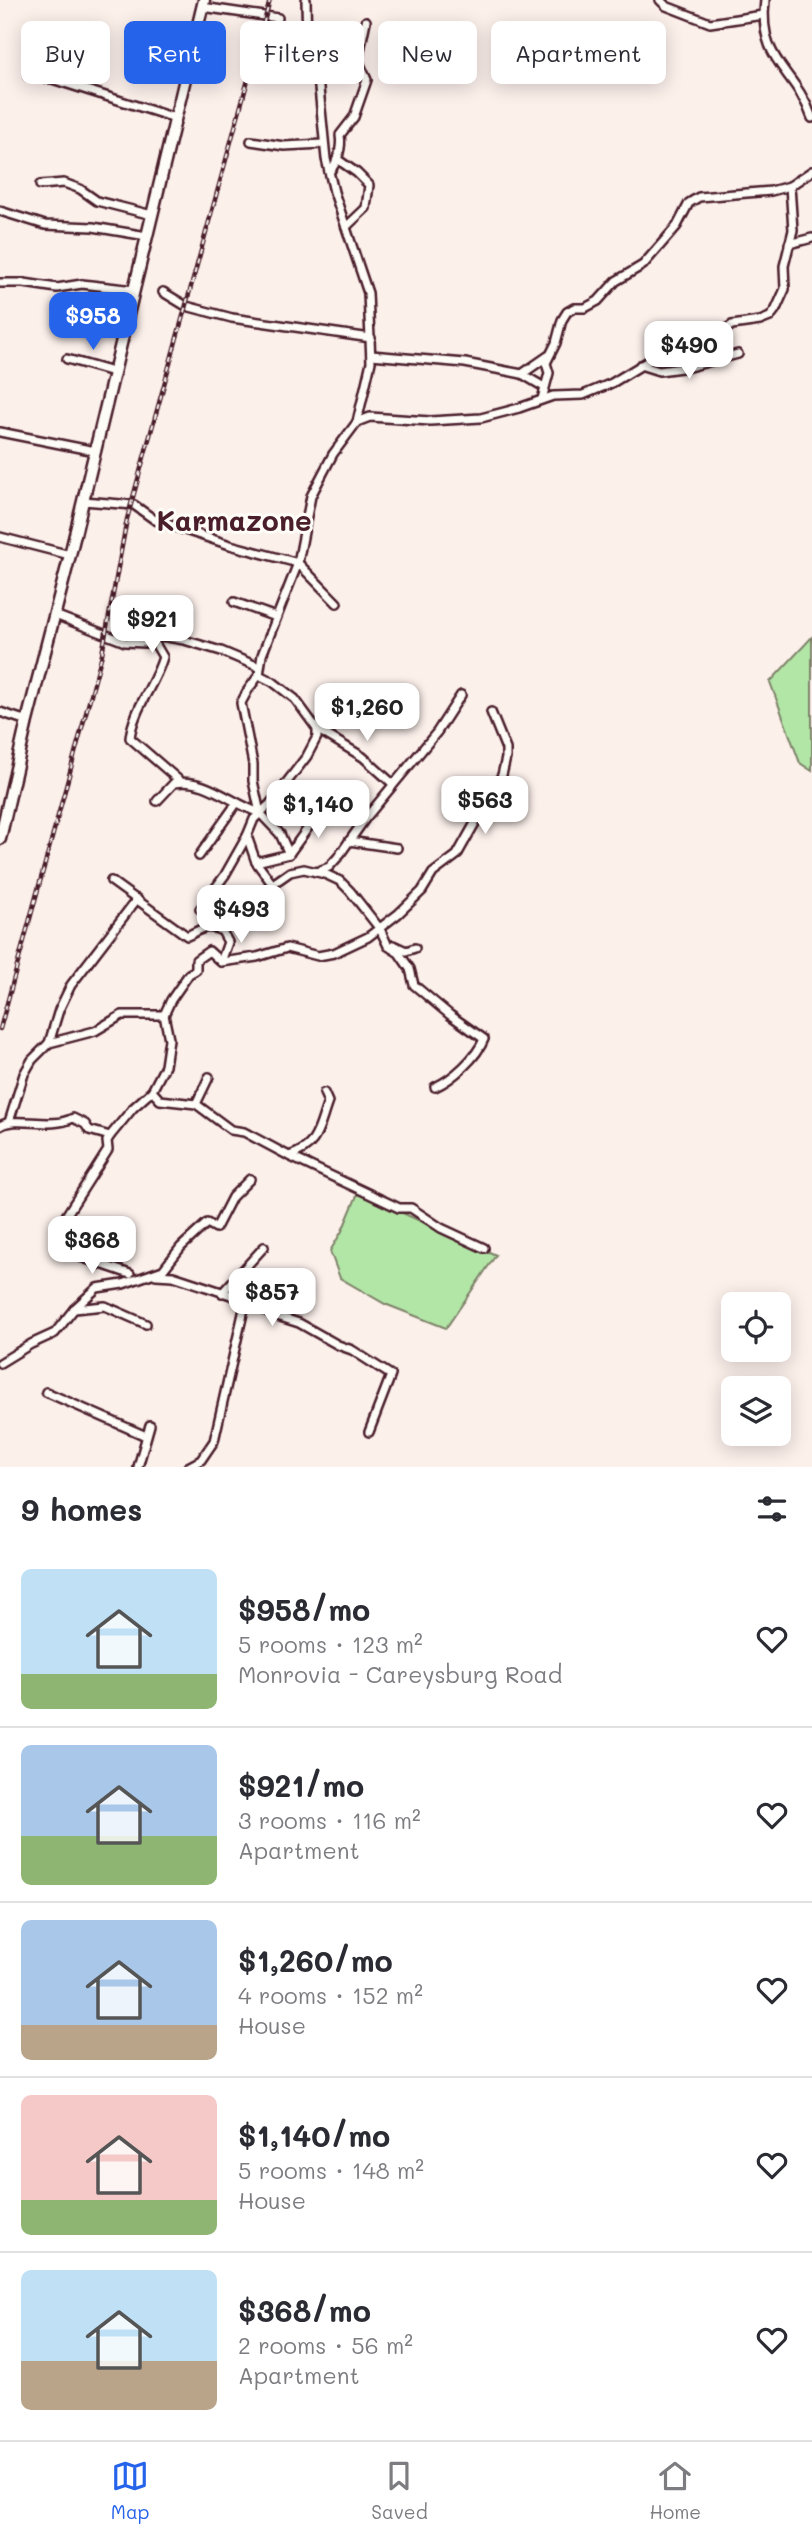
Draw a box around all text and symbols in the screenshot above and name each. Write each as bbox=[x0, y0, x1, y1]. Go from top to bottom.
chip: Buy bbox=[21, 21, 110, 84]
chip: Rent bbox=[124, 21, 226, 84]
chip: Filters bbox=[240, 21, 364, 84]
chip: New bbox=[378, 21, 477, 84]
chip: Apartment bbox=[491, 21, 666, 84]
pin: $958 bbox=[52, 292, 134, 352]
text: $958 bbox=[65, 300, 121, 330]
pin: $490 bbox=[648, 322, 730, 381]
text: $490 bbox=[660, 329, 718, 359]
district label: Karmazone bbox=[156, 502, 312, 538]
pin: $921 bbox=[111, 596, 193, 655]
text: $921 bbox=[126, 603, 178, 633]
pin: $1,260 bbox=[310, 684, 424, 743]
text: $1,260 bbox=[330, 691, 404, 721]
pin: $563 bbox=[444, 776, 526, 836]
pin: $1,140 bbox=[261, 780, 375, 840]
text: $563 bbox=[457, 784, 513, 814]
text: $1,140 bbox=[282, 788, 354, 818]
pin: $493 bbox=[200, 886, 282, 945]
text: $493 bbox=[213, 893, 269, 923]
pin: $368 bbox=[51, 1216, 133, 1276]
text: $368 bbox=[64, 1224, 120, 1254]
pin: $857 bbox=[231, 1268, 313, 1328]
text: $857 bbox=[245, 1276, 299, 1306]
map controls bbox=[721, 1292, 791, 1446]
button: locate bbox=[721, 1292, 791, 1362]
button: layers bbox=[721, 1376, 791, 1446]
text: 9 homes bbox=[21, 1489, 142, 1529]
icon: filters bbox=[753, 1490, 791, 1528]
text: $958/mo bbox=[238, 1589, 370, 1629]
icon: home bbox=[77, 1597, 161, 1681]
icon: heart bbox=[753, 1620, 791, 1658]
text: 5 rooms · 123 m² bbox=[238, 1629, 423, 1659]
text: Monrovia - Careysburg Road bbox=[238, 1659, 562, 1689]
text: $921/mo bbox=[238, 1765, 364, 1805]
icon: home bbox=[77, 1773, 161, 1857]
icon: heart bbox=[753, 1796, 791, 1834]
text: 3 rooms · 116 m² bbox=[238, 1805, 421, 1835]
text: Apartment bbox=[238, 1835, 360, 1865]
text: $1,260/mo bbox=[238, 1940, 393, 1980]
icon: home bbox=[77, 1948, 161, 2032]
icon: heart bbox=[753, 1971, 791, 2009]
text: 4 rooms · 152 m² bbox=[238, 1980, 423, 2010]
text: House bbox=[238, 2010, 306, 2040]
text: $1,140/mo bbox=[238, 2115, 390, 2155]
icon: home bbox=[77, 2123, 161, 2207]
icon: heart bbox=[753, 2146, 791, 2184]
text: 5 rooms · 148 m² bbox=[238, 2155, 424, 2185]
text: House bbox=[238, 2185, 306, 2215]
text: $368/mo bbox=[238, 2290, 371, 2330]
icon: home bbox=[77, 2298, 161, 2382]
icon: heart bbox=[753, 2321, 791, 2359]
text: 2 rooms · 56 m² bbox=[238, 2330, 413, 2360]
text: Apartment bbox=[238, 2360, 360, 2390]
tab: Map bbox=[111, 2457, 150, 2524]
tab: Saved bbox=[371, 2457, 428, 2524]
tab: Home bbox=[649, 2457, 701, 2524]

